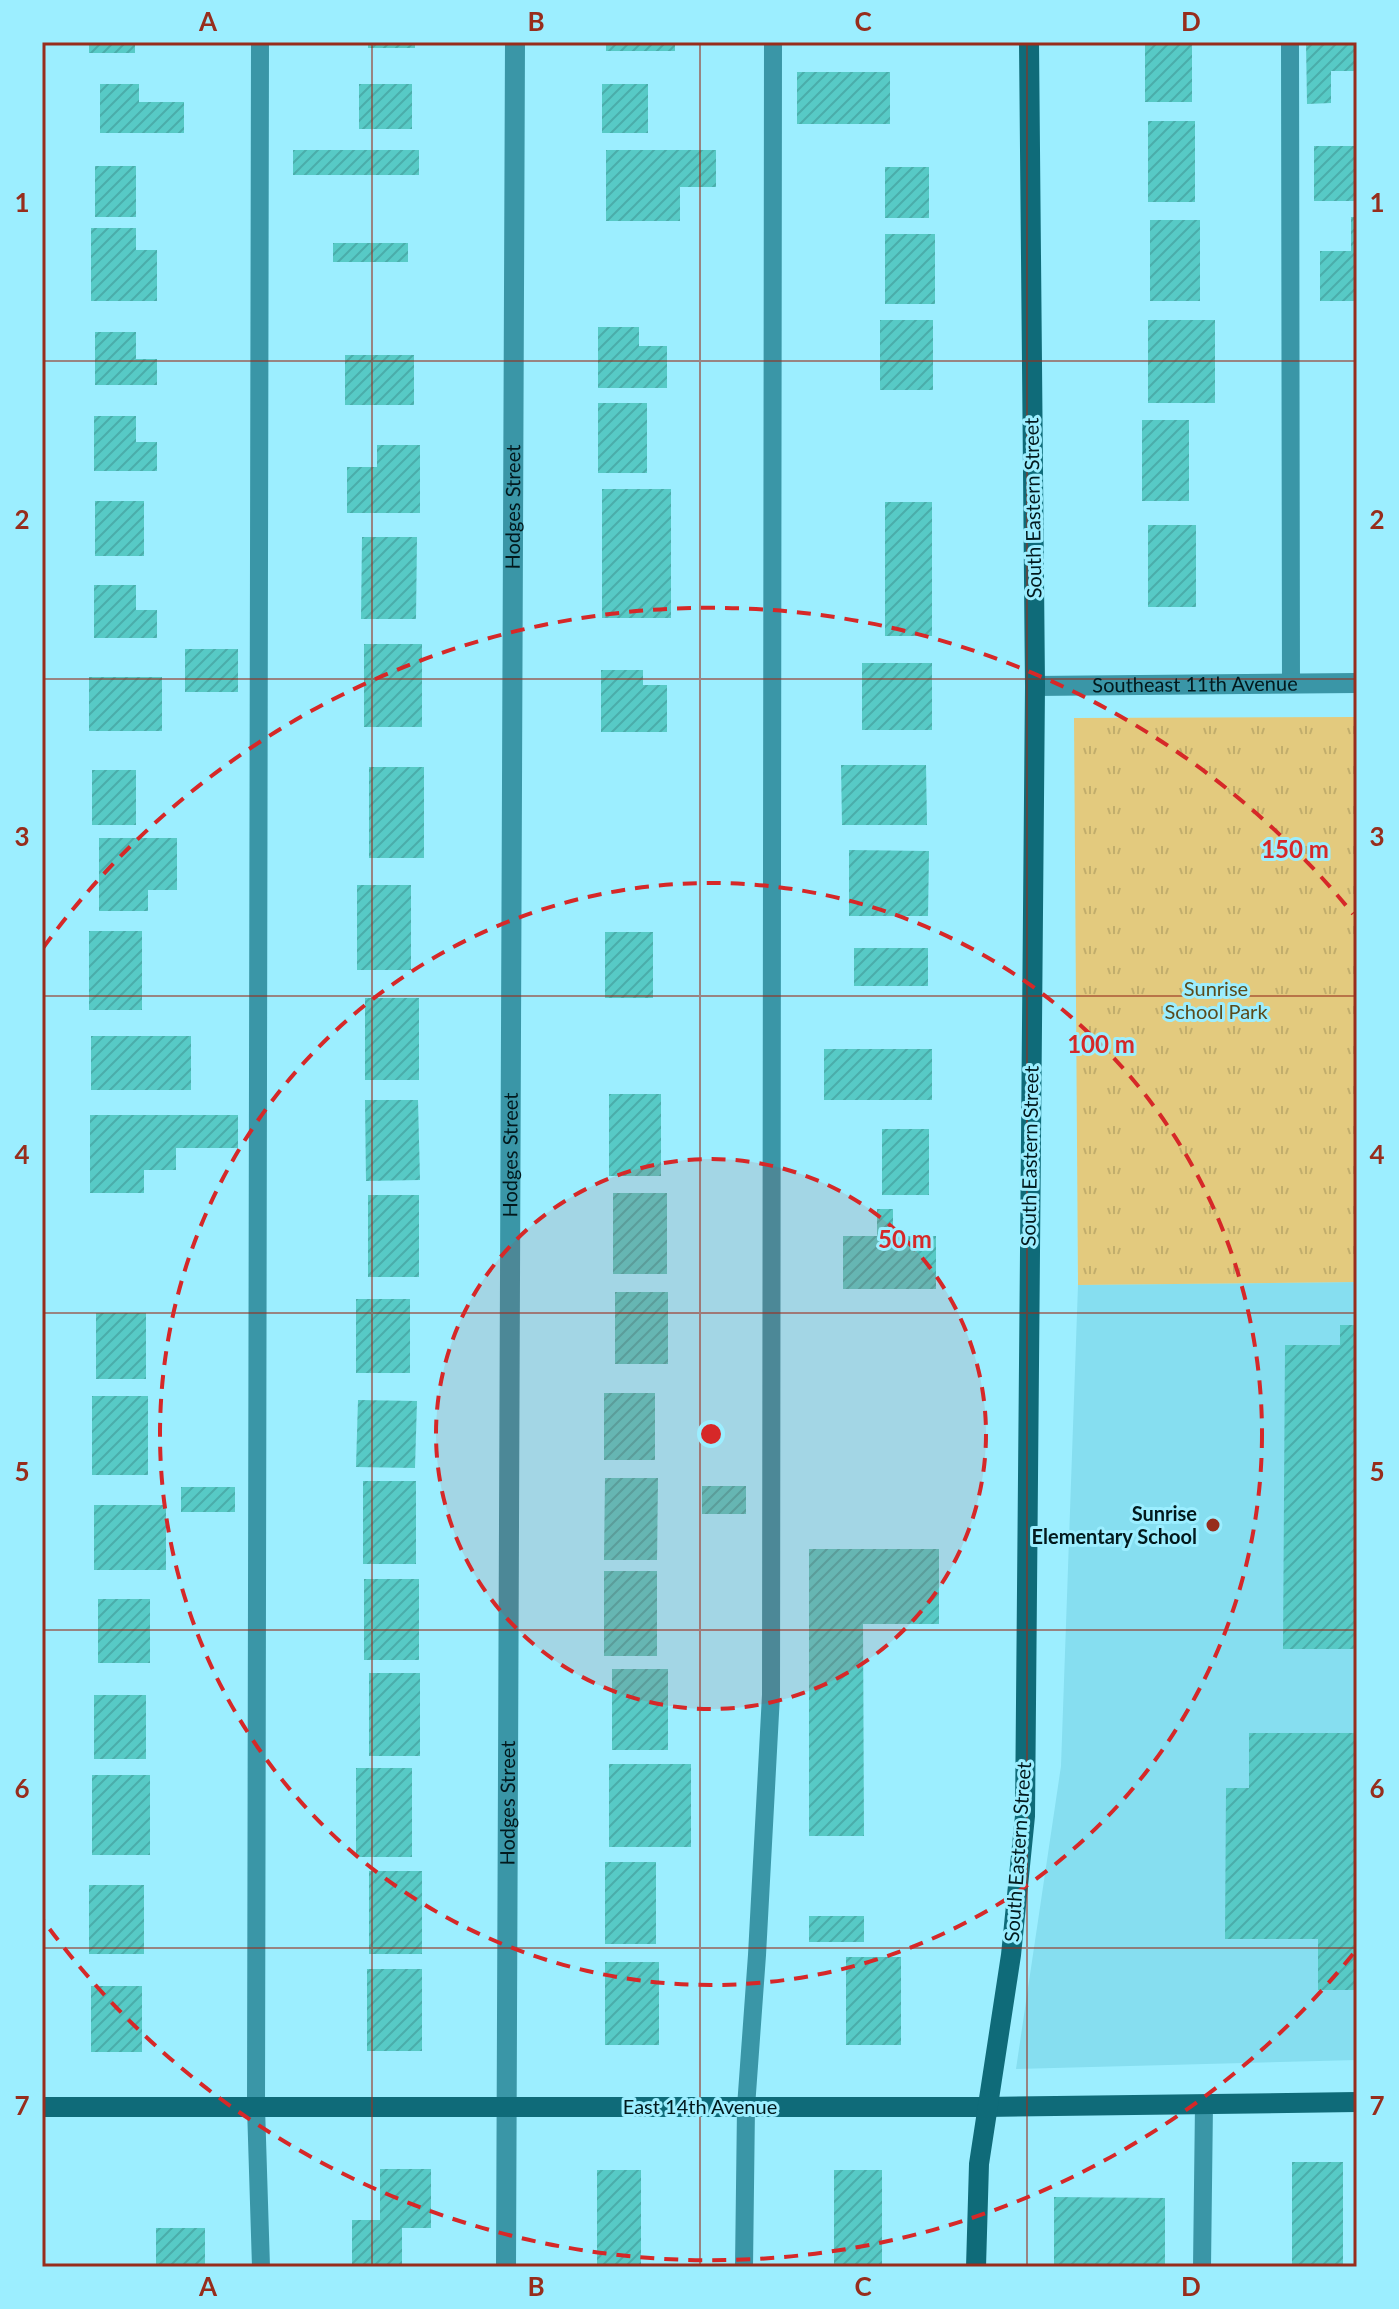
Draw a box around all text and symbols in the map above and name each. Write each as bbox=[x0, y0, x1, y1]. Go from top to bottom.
text: A bbox=[198, 5, 218, 37]
text: B bbox=[527, 5, 545, 37]
text: C bbox=[854, 5, 872, 37]
text: D bbox=[1181, 5, 1201, 37]
text: 1 bbox=[14, 186, 30, 218]
text: 1 bbox=[1369, 186, 1385, 218]
street label: South Eastern Street bbox=[1018, 417, 1046, 599]
street label: Hodges Street bbox=[500, 445, 524, 569]
text: 2 bbox=[14, 503, 30, 535]
text: 2 bbox=[1369, 503, 1385, 535]
street label: Southeast 11th Avenue bbox=[1092, 671, 1298, 696]
text: 3 bbox=[14, 820, 30, 852]
text: 3 bbox=[1369, 820, 1385, 852]
text: 150 m bbox=[1261, 834, 1329, 863]
park label: Sunrise School Park bbox=[1164, 976, 1268, 1023]
text: 100 m bbox=[1067, 1029, 1135, 1058]
street label: South Eastern Street bbox=[1015, 1065, 1043, 1247]
street label: Hodges Street bbox=[497, 1093, 522, 1217]
text: 4 bbox=[14, 1138, 30, 1170]
text: 4 bbox=[1369, 1138, 1385, 1170]
text: 50 m bbox=[878, 1224, 932, 1253]
centre of rings bbox=[697, 1420, 725, 1448]
text: 5 bbox=[14, 1455, 30, 1487]
text: 5 bbox=[1369, 1455, 1385, 1487]
place label: Sunrise Elementary School bbox=[1032, 1501, 1197, 1548]
marker: Sunrise Elementary School bbox=[1204, 1516, 1222, 1534]
street label: Hodges Street bbox=[495, 1741, 519, 1865]
street label: South Eastern Street bbox=[999, 1761, 1035, 1943]
text: 6 bbox=[14, 1772, 30, 1804]
text: 6 bbox=[1369, 1772, 1385, 1804]
text: 7 bbox=[14, 2089, 30, 2121]
text: 7 bbox=[1369, 2089, 1385, 2121]
street label: East 14th Avenue bbox=[623, 2094, 777, 2118]
text: A bbox=[198, 2270, 218, 2302]
text: B bbox=[527, 2270, 545, 2302]
text: C bbox=[854, 2270, 872, 2302]
text: D bbox=[1181, 2270, 1201, 2302]

